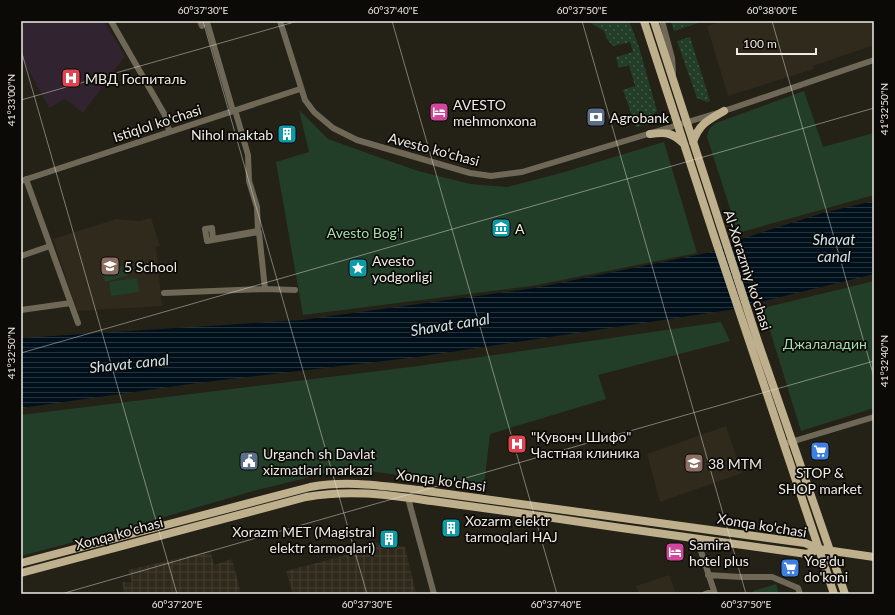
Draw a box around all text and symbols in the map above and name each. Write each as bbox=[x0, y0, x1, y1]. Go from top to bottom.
text: 60°37'30"E bbox=[178, 4, 228, 16]
text: 60°37'40"E bbox=[368, 4, 418, 16]
text: 60°37'50"E bbox=[557, 4, 607, 16]
text: 60°38'00"E bbox=[747, 4, 797, 16]
scale bar bbox=[737, 30, 816, 56]
text: 100 m bbox=[743, 36, 777, 51]
hospital icon: МВД Госпиталь bbox=[60, 67, 82, 89]
place label: МВД Госпиталь bbox=[85, 70, 186, 87]
text: 41°33'00"N bbox=[5, 74, 17, 126]
text: 41°32'50"N bbox=[878, 83, 890, 135]
place label: AVESTO mehmonxona bbox=[453, 96, 536, 129]
street label: Istiqlol ko'chasi bbox=[111, 101, 203, 145]
hotel icon: AVESTO mehmonxona bbox=[428, 101, 450, 123]
bank icon: Agrobank bbox=[585, 106, 607, 128]
place label: Agrobank bbox=[610, 109, 670, 126]
building icon: Nihol maktab bbox=[276, 123, 298, 145]
place label: Nihol maktab bbox=[191, 126, 273, 143]
street label: Avesto ko'chasi bbox=[387, 129, 481, 169]
street label: Al-Xorazmiy ko’chasi bbox=[721, 208, 775, 332]
museum icon: A bbox=[490, 217, 512, 239]
place label: A bbox=[515, 220, 525, 237]
park label: Avesto Bog'i bbox=[327, 224, 403, 241]
water label: Shavat canal bbox=[812, 230, 856, 265]
place label: Avesto yodgorligi bbox=[372, 252, 432, 285]
school or university icon: 5 School bbox=[99, 255, 121, 277]
place icon: Avesto yodgorligi bbox=[347, 257, 369, 279]
place label: 5 School bbox=[124, 258, 177, 275]
water label: Shavat canal bbox=[409, 309, 491, 339]
text: 41°32'50"N bbox=[5, 327, 17, 379]
park label: Джалаладин bbox=[783, 335, 867, 352]
text: 41°32'40"N bbox=[878, 335, 890, 387]
water label: Shavat canal bbox=[88, 350, 170, 376]
place label: "Кувонч Шифо" Частная клиника bbox=[531, 428, 640, 461]
hospital icon: "Кувонч Шифо" Частная клиника bbox=[506, 433, 528, 455]
supermarket icon: STOP & SHOP market bbox=[809, 440, 831, 462]
place label: Urganch sh Davlat xizmatlari markazi bbox=[263, 445, 375, 478]
public building icon: Urganch sh Davlat xizmatlari markazi bbox=[238, 450, 260, 472]
school or university icon: 38 MTM bbox=[683, 452, 705, 474]
place label: 38 MTM bbox=[708, 455, 762, 472]
place label: STOP & SHOP market bbox=[778, 464, 862, 497]
street label: Xonqa ko'chasi bbox=[395, 465, 487, 495]
street label: Xonqa ko'chasi bbox=[716, 510, 808, 540]
place label: Xozarm elektr tarmoqlari HAJ bbox=[465, 512, 558, 545]
street label: Xonqa ko'chasi bbox=[73, 513, 165, 553]
building icon: Xozarm elektr tarmoqlari HAJ bbox=[440, 517, 462, 539]
place label: Xorazm MET (Magistral elektr tarmoqlari) bbox=[232, 523, 375, 556]
building icon: Xorazm MET (Magistral elektr tarmoqlari) bbox=[378, 528, 400, 550]
place label: Samira hotel plus bbox=[689, 536, 749, 569]
hotel icon: Samira hotel plus bbox=[664, 541, 686, 563]
place label: Yog'du do'koni bbox=[804, 552, 848, 585]
supermarket icon: Yog'du do'koni bbox=[779, 557, 801, 579]
text: 60°37'20"E bbox=[152, 598, 202, 610]
text: 60°37'30"E bbox=[342, 598, 392, 610]
text: 60°37'40"E bbox=[531, 598, 581, 610]
text: 60°37'50"E bbox=[721, 598, 771, 610]

